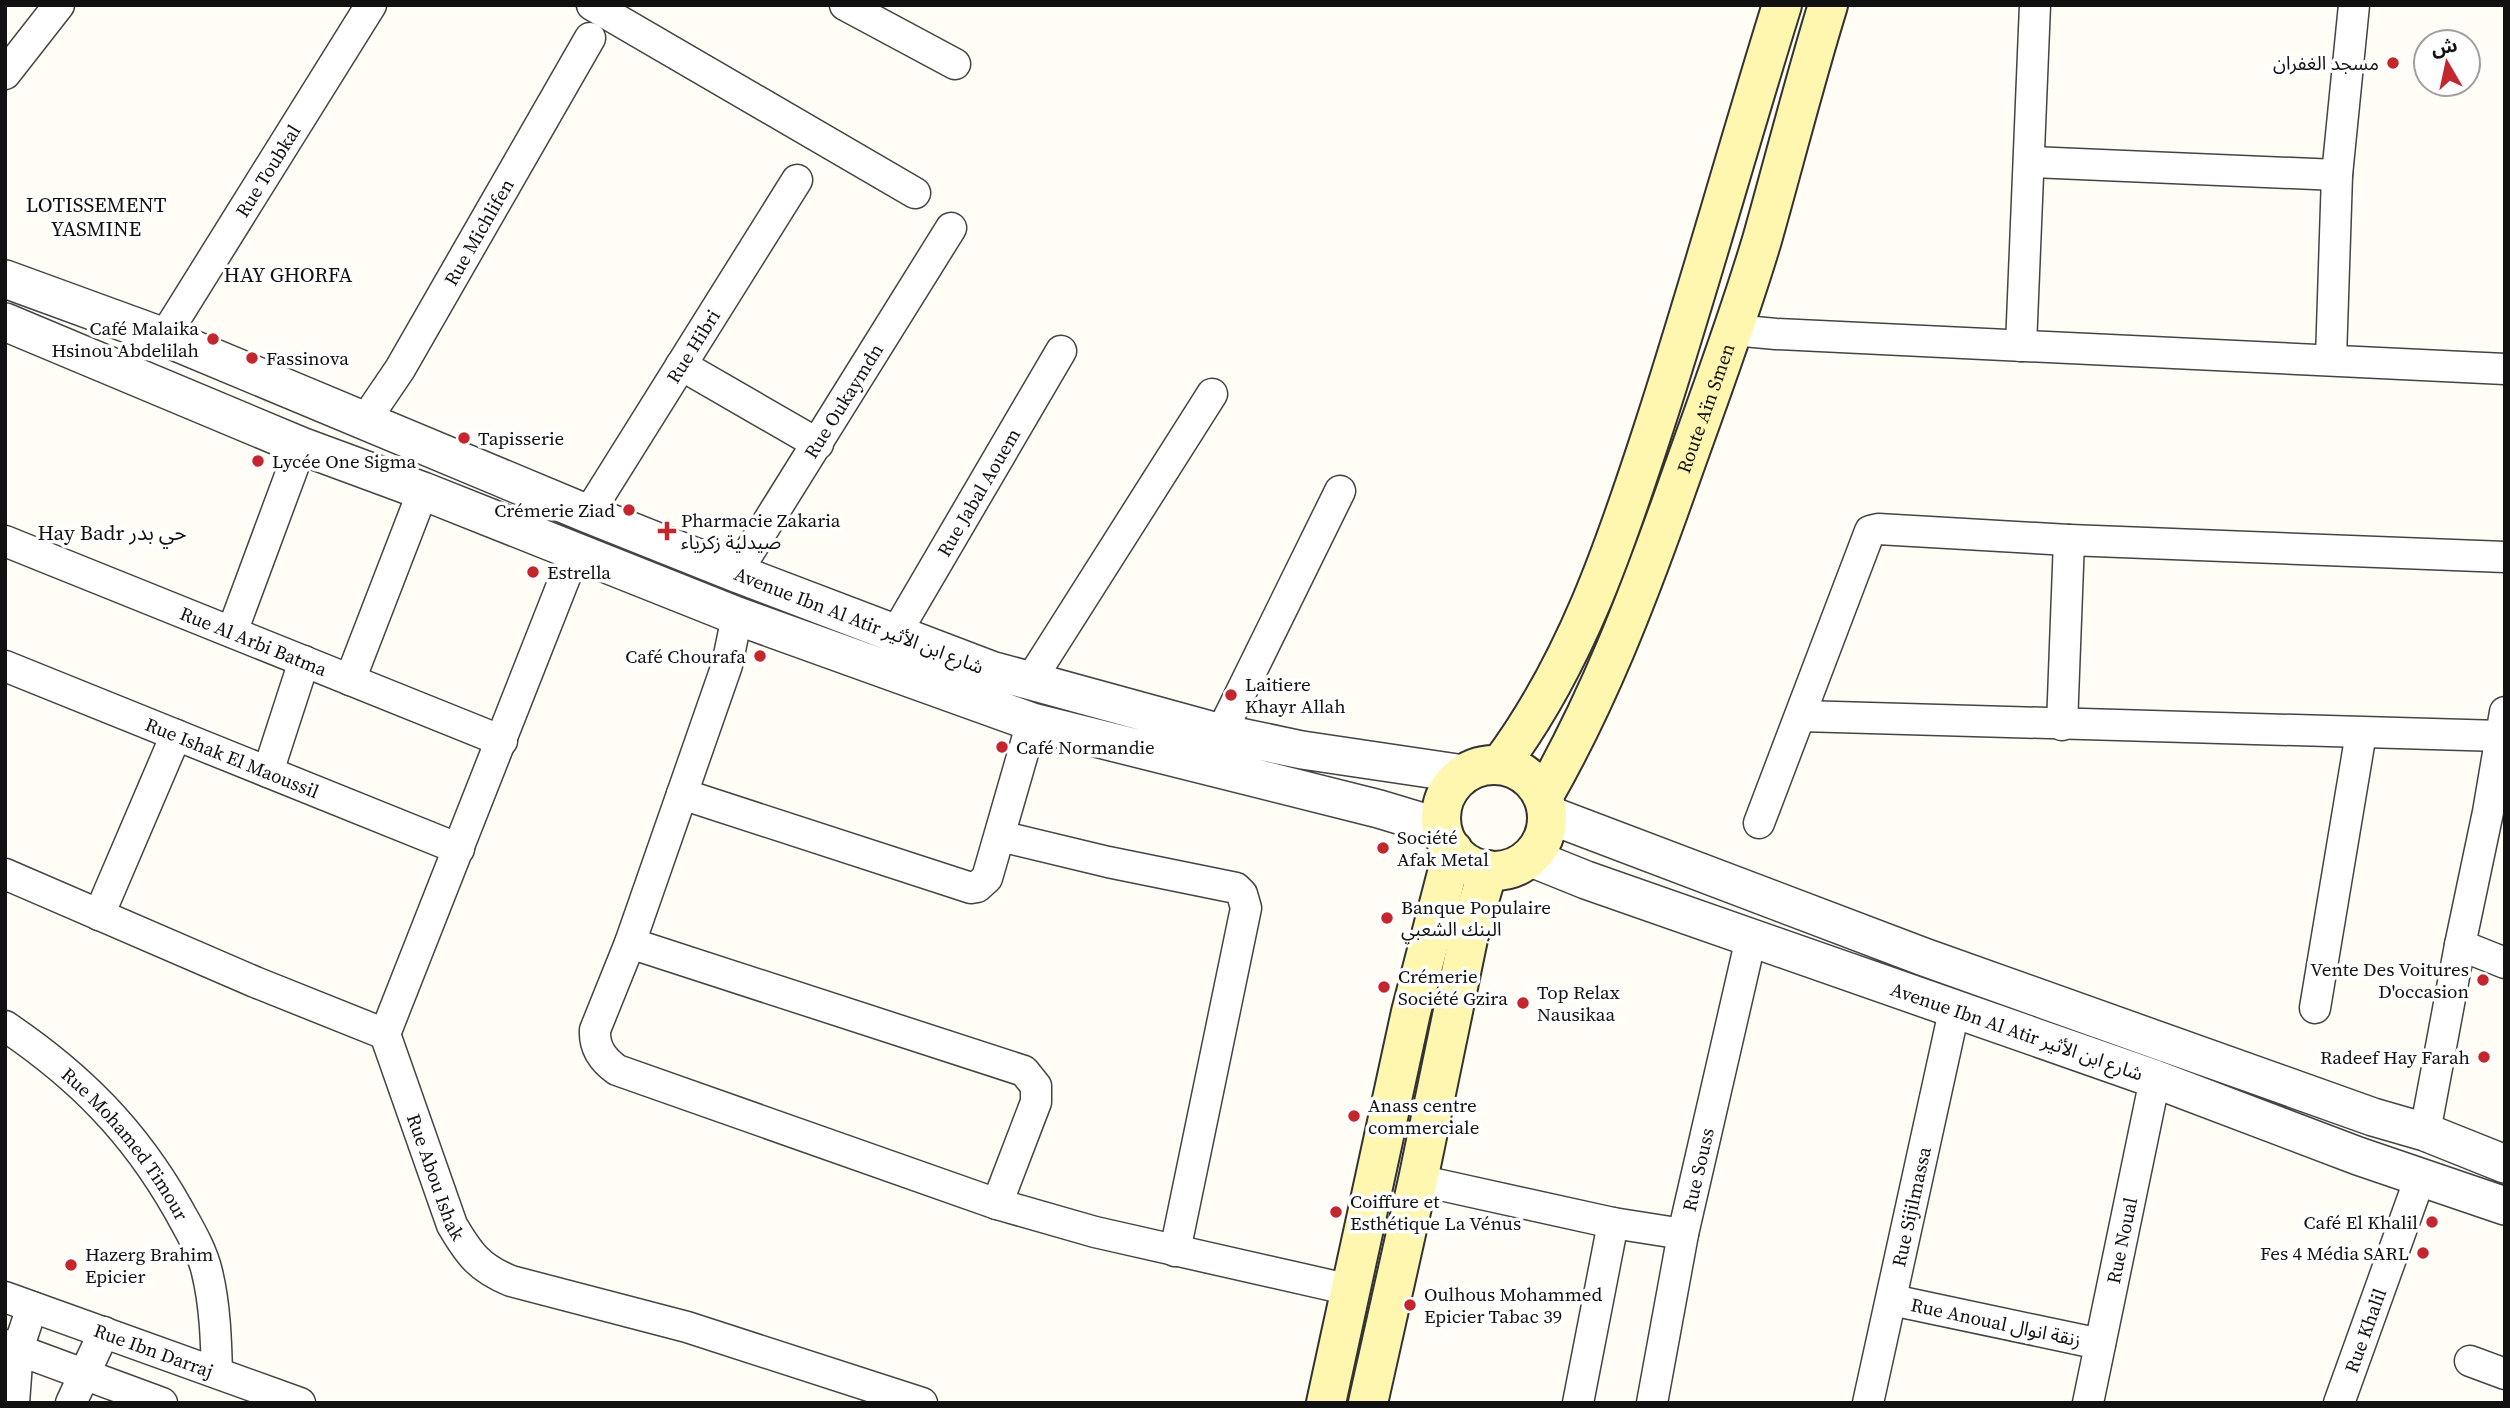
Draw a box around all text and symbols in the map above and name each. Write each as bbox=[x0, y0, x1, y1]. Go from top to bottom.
north arrow bbox=[2412, 28, 2482, 98]
text: ش bbox=[2429, 31, 2459, 61]
place label: مسجد الغفران bbox=[2273, 50, 2379, 76]
marker: مسجد الغفران bbox=[2385, 55, 2401, 71]
street label: Rue Toubkal bbox=[229, 119, 307, 222]
street label: Rue Michlifen bbox=[438, 174, 520, 290]
district label: LOTISSEMENT YASMINE bbox=[26, 190, 167, 243]
district label: HAY GHORFA bbox=[224, 260, 353, 289]
street label: Rue Hibri bbox=[660, 304, 726, 388]
place label: Café Malaika Hsinou Abdelilah bbox=[52, 315, 199, 363]
marker: Café Malaika Hsinou Abdelilah bbox=[205, 331, 221, 347]
street label: Rue Oukaymdn bbox=[798, 338, 889, 463]
street label: Route Aïn Smen bbox=[1670, 340, 1740, 477]
place label: Fassinova bbox=[266, 345, 349, 371]
marker: Fassinova bbox=[244, 350, 260, 366]
street label: Rue Jabal Aouem bbox=[931, 423, 1026, 561]
place label: Tapisserie bbox=[478, 425, 564, 451]
marker: Tapisserie bbox=[456, 430, 472, 446]
place label: Lycée One Sigma bbox=[272, 448, 417, 474]
marker: Lycée One Sigma bbox=[250, 453, 266, 469]
place label: Crémerie Ziad bbox=[494, 497, 615, 523]
marker: Crémerie Ziad bbox=[621, 502, 637, 518]
place label: Pharmacie Zakaria صيدلية زكرياء bbox=[681, 507, 841, 555]
district label: Hay Badr حي بدر bbox=[37, 518, 187, 549]
marker: Pharmacie Zakaria صيدلية زكرياء bbox=[659, 523, 675, 539]
place label: Estrella bbox=[547, 559, 611, 585]
street label: Avenue Ibn Al Atir شارع ابن الأثير bbox=[730, 560, 987, 681]
marker: Estrella bbox=[525, 564, 541, 580]
street label: Rue Al Arbi Batma bbox=[176, 600, 331, 682]
place label: Café Chourafa bbox=[625, 643, 746, 669]
marker: Café Chourafa bbox=[752, 648, 768, 664]
place label: Laitiere Khayr Allah bbox=[1245, 671, 1346, 719]
marker: Laitiere Khayr Allah bbox=[1223, 687, 1239, 703]
street label: Rue Ishak El Maoussil bbox=[142, 711, 323, 804]
place label: Café Normandie bbox=[1016, 734, 1155, 760]
marker: Café Normandie bbox=[994, 739, 1010, 755]
place label: Société Afak Metal bbox=[1397, 824, 1489, 872]
marker: Société Afak Metal bbox=[1375, 840, 1391, 856]
place label: Banque Populaire البنك الشعبي bbox=[1401, 894, 1551, 944]
marker: Banque Populaire البنك الشعبي bbox=[1379, 910, 1395, 926]
place label: Vente Des Voitures D'occasion bbox=[2310, 956, 2469, 1004]
place label: Crémerie Société Gzira bbox=[1398, 963, 1508, 1011]
marker: Vente Des Voitures D'occasion bbox=[2475, 972, 2491, 988]
street label: Avenue Ibn Al Atir شارع ابن الأثير bbox=[1887, 976, 2147, 1087]
marker: Crémerie Société Gzira bbox=[1376, 979, 1392, 995]
place label: Top Relax Nausikaa bbox=[1537, 979, 1620, 1027]
marker: Top Relax Nausikaa bbox=[1515, 995, 1531, 1011]
place label: Radeef Hay Farah bbox=[2320, 1044, 2470, 1070]
marker: Radeef Hay Farah bbox=[2476, 1049, 2492, 1065]
street label: Rue Mohamed Timour bbox=[56, 1061, 195, 1225]
place label: Anass centre commerciale bbox=[1368, 1092, 1479, 1140]
marker: Anass centre commerciale bbox=[1346, 1108, 1362, 1124]
street label: Rue Abou Ishak bbox=[401, 1110, 472, 1246]
street label: Rue Souss bbox=[1676, 1125, 1720, 1214]
street label: Rue Sijilmassa bbox=[1885, 1144, 1937, 1269]
place label: Coiffure et Esthétique La Vénus bbox=[1350, 1188, 1521, 1236]
street label: Rue Noual bbox=[2100, 1195, 2143, 1286]
marker: Coiffure et Esthétique La Vénus bbox=[1328, 1204, 1344, 1220]
place label: Café El Khalil bbox=[2303, 1209, 2418, 1235]
marker: Café El Khalil bbox=[2424, 1214, 2440, 1230]
place label: Fes 4 Média SARL bbox=[2260, 1240, 2409, 1266]
place label: Hazerg Brahim Epicier bbox=[85, 1241, 213, 1289]
marker: Fes 4 Média SARL bbox=[2415, 1245, 2431, 1261]
marker: Hazerg Brahim Epicier bbox=[63, 1257, 79, 1273]
place label: Oulhous Mohammed Epicier Tabac 39 bbox=[1424, 1281, 1603, 1329]
street label: Rue Khalil bbox=[2338, 1284, 2392, 1376]
street label: Rue Anoual زنقة انوال bbox=[1909, 1291, 2083, 1353]
marker: Oulhous Mohammed Epicier Tabac 39 bbox=[1402, 1297, 1418, 1313]
street label: Rue Ibn Darraj bbox=[90, 1317, 217, 1384]

